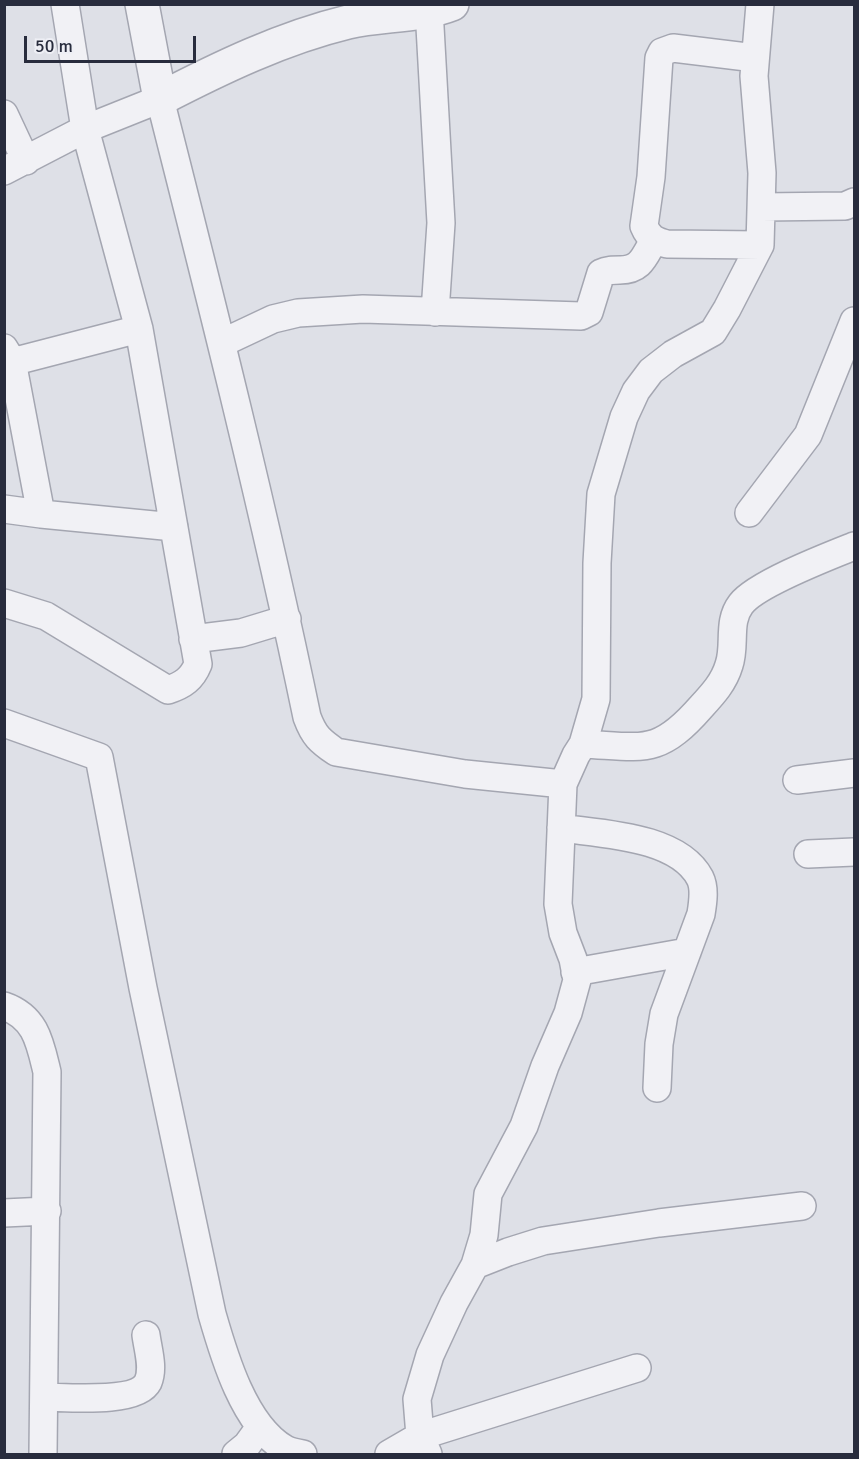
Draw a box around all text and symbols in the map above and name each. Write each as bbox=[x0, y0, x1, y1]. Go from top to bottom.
scale bar bbox=[27, 24, 200, 62]
text: 50 m bbox=[35, 35, 73, 57]

